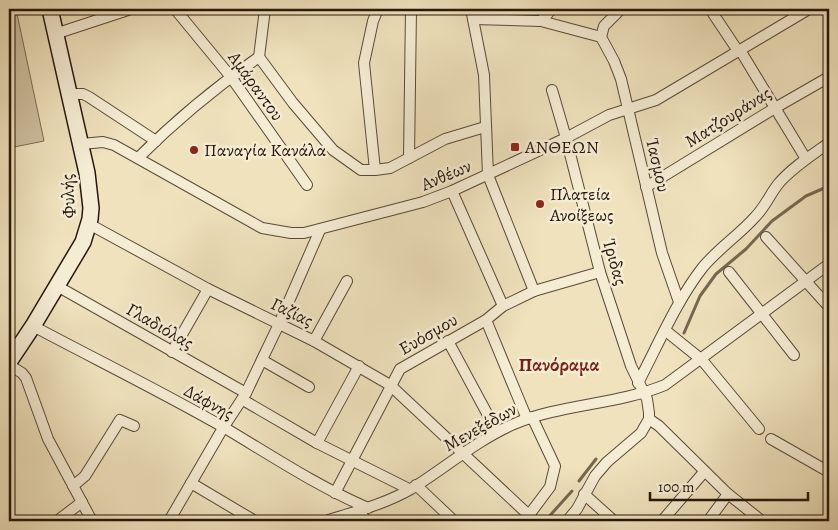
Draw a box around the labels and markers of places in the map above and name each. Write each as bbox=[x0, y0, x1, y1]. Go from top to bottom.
place label: ΑΝΘΕΩΝ bbox=[524, 135, 599, 159]
place label: Παναγία Κανάλα bbox=[204, 138, 326, 162]
marker: ΑΝΘΕΩΝ bbox=[509, 141, 521, 153]
marker: Παναγία Κανάλα bbox=[188, 144, 200, 156]
place label: Πλατεία Ανοίξεως bbox=[549, 182, 614, 227]
marker: Πλατεία Ανοίξεως bbox=[534, 198, 546, 210]

